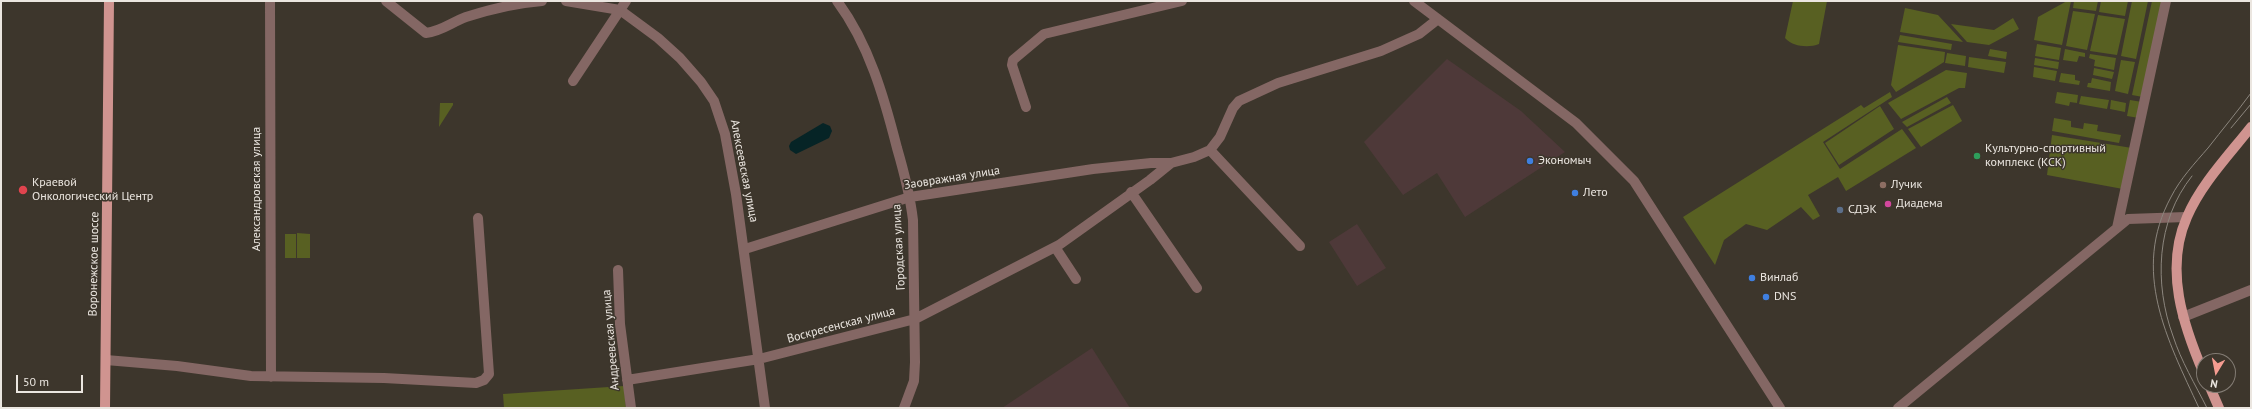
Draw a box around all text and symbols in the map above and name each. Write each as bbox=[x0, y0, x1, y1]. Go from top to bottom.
street label: Алексеевская улица bbox=[727, 118, 761, 224]
street label: Александровская улица bbox=[250, 127, 264, 251]
place label: Культурно-спортивный комплекс (КСК) bbox=[1985, 142, 2106, 170]
marker: Культурно-спортивный комплекс (КСК) bbox=[1972, 151, 1982, 161]
place label: Экономыч bbox=[1538, 154, 1591, 168]
marker: Экономыч bbox=[1525, 156, 1535, 166]
street label: Заовражная улица bbox=[903, 163, 1001, 193]
place label: Краевой Онкологический Центр bbox=[32, 176, 153, 204]
place label: Лучик bbox=[1891, 178, 1922, 192]
marker: Лучик bbox=[1878, 180, 1888, 190]
marker: Краевой Онкологический Центр bbox=[17, 184, 29, 196]
place label: Лето bbox=[1583, 186, 1608, 200]
marker: Лето bbox=[1570, 188, 1580, 198]
place label: Диадема bbox=[1896, 197, 1943, 211]
marker: Диадема bbox=[1883, 199, 1893, 209]
place label: СДЭК bbox=[1848, 203, 1877, 217]
street label: Городская улица bbox=[890, 204, 908, 290]
marker: СДЭК bbox=[1835, 205, 1845, 215]
street label: Воронежское шоссе bbox=[86, 211, 102, 317]
place label: Винлаб bbox=[1760, 271, 1798, 285]
marker: Винлаб bbox=[1747, 273, 1757, 283]
street label: Андреевская улица bbox=[599, 289, 623, 391]
place label: DNS bbox=[1774, 290, 1796, 304]
marker: DNS bbox=[1761, 292, 1771, 302]
street label: Воскресенская улица bbox=[785, 304, 897, 346]
north arrow bbox=[2196, 353, 2236, 393]
scale bar bbox=[18, 367, 85, 393]
text: 50 m bbox=[23, 374, 49, 389]
text: N bbox=[2209, 376, 2219, 391]

